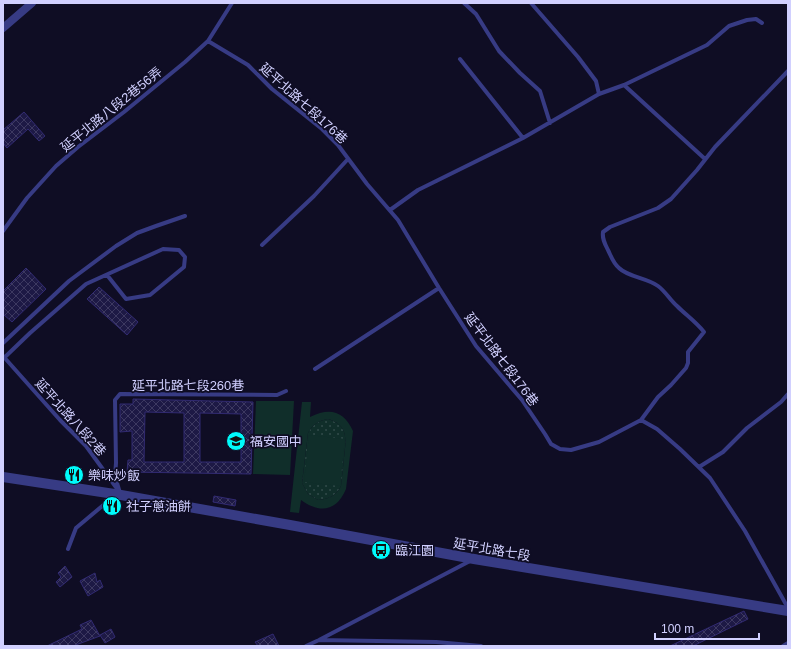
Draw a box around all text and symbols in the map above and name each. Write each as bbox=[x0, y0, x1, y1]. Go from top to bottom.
street label: 延平北路七段176巷 bbox=[257, 60, 351, 147]
street label: 延平北路八段2巷56弄 bbox=[58, 64, 165, 155]
street label: 延平北路七段176巷 bbox=[462, 310, 542, 409]
street label: 延平北路八段2巷 bbox=[32, 376, 109, 459]
street label: 延平北路七段260巷 bbox=[132, 378, 244, 393]
school or university icon: 福安國中 bbox=[225, 430, 247, 452]
place label: 福安國中 bbox=[250, 434, 302, 449]
restaurant icon: 樂味炒飯 bbox=[63, 464, 85, 486]
place label: 樂味炒飯 bbox=[88, 468, 140, 483]
restaurant icon: 社子蔥油餅 bbox=[101, 495, 123, 517]
place label: 社子蔥油餅 bbox=[126, 499, 191, 514]
street label: 延平北路七段 bbox=[452, 535, 532, 564]
bus stop icon: 臨江園 bbox=[370, 539, 392, 561]
place label: 臨江園 bbox=[395, 543, 434, 558]
scale bar bbox=[655, 615, 759, 641]
text: 100 m bbox=[661, 622, 694, 636]

